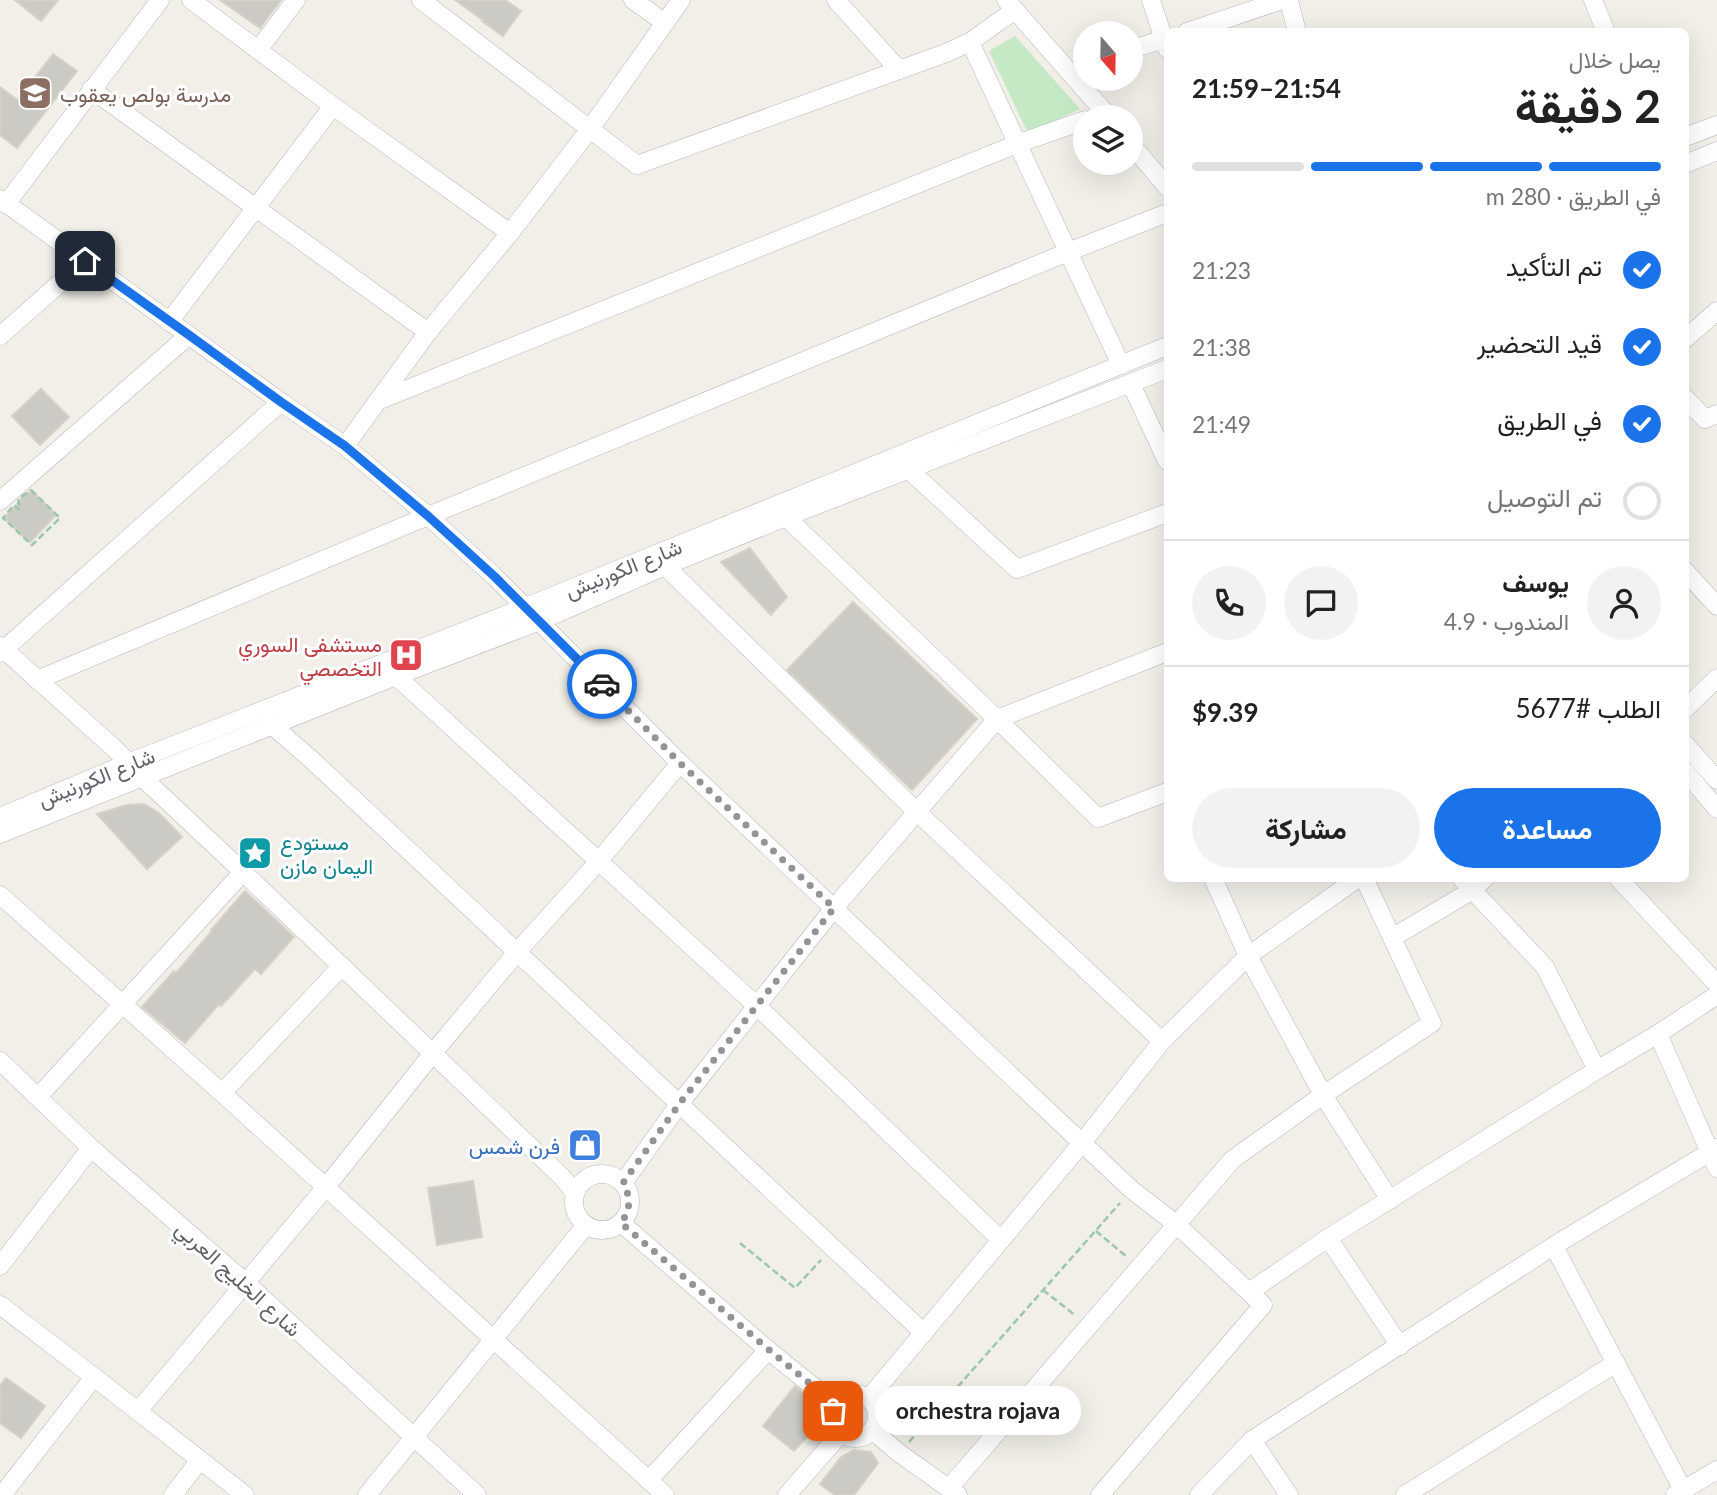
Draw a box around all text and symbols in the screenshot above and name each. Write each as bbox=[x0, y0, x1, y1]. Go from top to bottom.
north arrow bbox=[1073, 21, 1143, 91]
map controls bbox=[1073, 21, 1143, 175]
text: يصل خلال bbox=[1569, 45, 1661, 73]
text: 21:54–21:59 bbox=[1192, 72, 1341, 104]
school or university icon: مدرسة بولص يعقوب bbox=[16, 74, 54, 112]
text: 2 دقيقة bbox=[1515, 78, 1661, 133]
place label: مدرسة بولص يعقوب bbox=[60, 81, 231, 108]
button: layers bbox=[1073, 105, 1143, 175]
text: في الطريق · 280 m bbox=[1486, 182, 1661, 210]
pin bbox=[55, 231, 115, 291]
icon: home bbox=[66, 242, 104, 280]
text: تم التأكيد bbox=[1506, 250, 1602, 282]
icon: check bbox=[1623, 251, 1661, 289]
text: 21:23 bbox=[1192, 256, 1251, 284]
text: قيد التحضير bbox=[1477, 327, 1602, 359]
icon: check bbox=[1623, 328, 1661, 366]
text: 21:38 bbox=[1192, 333, 1251, 361]
text: في الطريق bbox=[1497, 404, 1602, 436]
icon: check bbox=[1623, 405, 1661, 443]
text: 21:49 bbox=[1192, 410, 1251, 438]
text: تم التوصيل bbox=[1487, 481, 1602, 513]
street label: شارع الكورنيش bbox=[561, 533, 686, 606]
button: phone bbox=[1192, 566, 1266, 640]
button: chat bbox=[1284, 566, 1358, 640]
text: يوسف bbox=[1502, 566, 1569, 598]
button: person bbox=[1587, 566, 1661, 640]
text: المندوب · 4.9 bbox=[1444, 607, 1569, 635]
place label: مستشفى السوري التخصصي bbox=[238, 631, 382, 686]
hospital icon: مستشفى السوري التخصصي bbox=[387, 636, 425, 674]
courier bbox=[567, 649, 637, 719]
icon: car bbox=[583, 665, 621, 703]
text: الطلب #5677 bbox=[1515, 692, 1661, 724]
text: $9.39 bbox=[1192, 696, 1259, 728]
street label: شارع الكورنيش bbox=[34, 742, 159, 815]
button: مشاركة bbox=[1192, 788, 1420, 868]
button: مساعدة bbox=[1434, 788, 1661, 868]
place label: مستودع اليمان مازن bbox=[280, 829, 373, 880]
place icon: مستودع اليمان مازن bbox=[236, 834, 274, 872]
shop icon: فرن شمس bbox=[566, 1126, 604, 1164]
place label: فرن شمس bbox=[469, 1133, 560, 1160]
street label: شارع الخليج العربي bbox=[167, 1215, 307, 1345]
pin bbox=[803, 1381, 863, 1441]
callout: orchestra rojava bbox=[875, 1386, 1082, 1436]
icon: bag bbox=[814, 1392, 852, 1430]
text: orchestra rojava bbox=[896, 1396, 1060, 1424]

